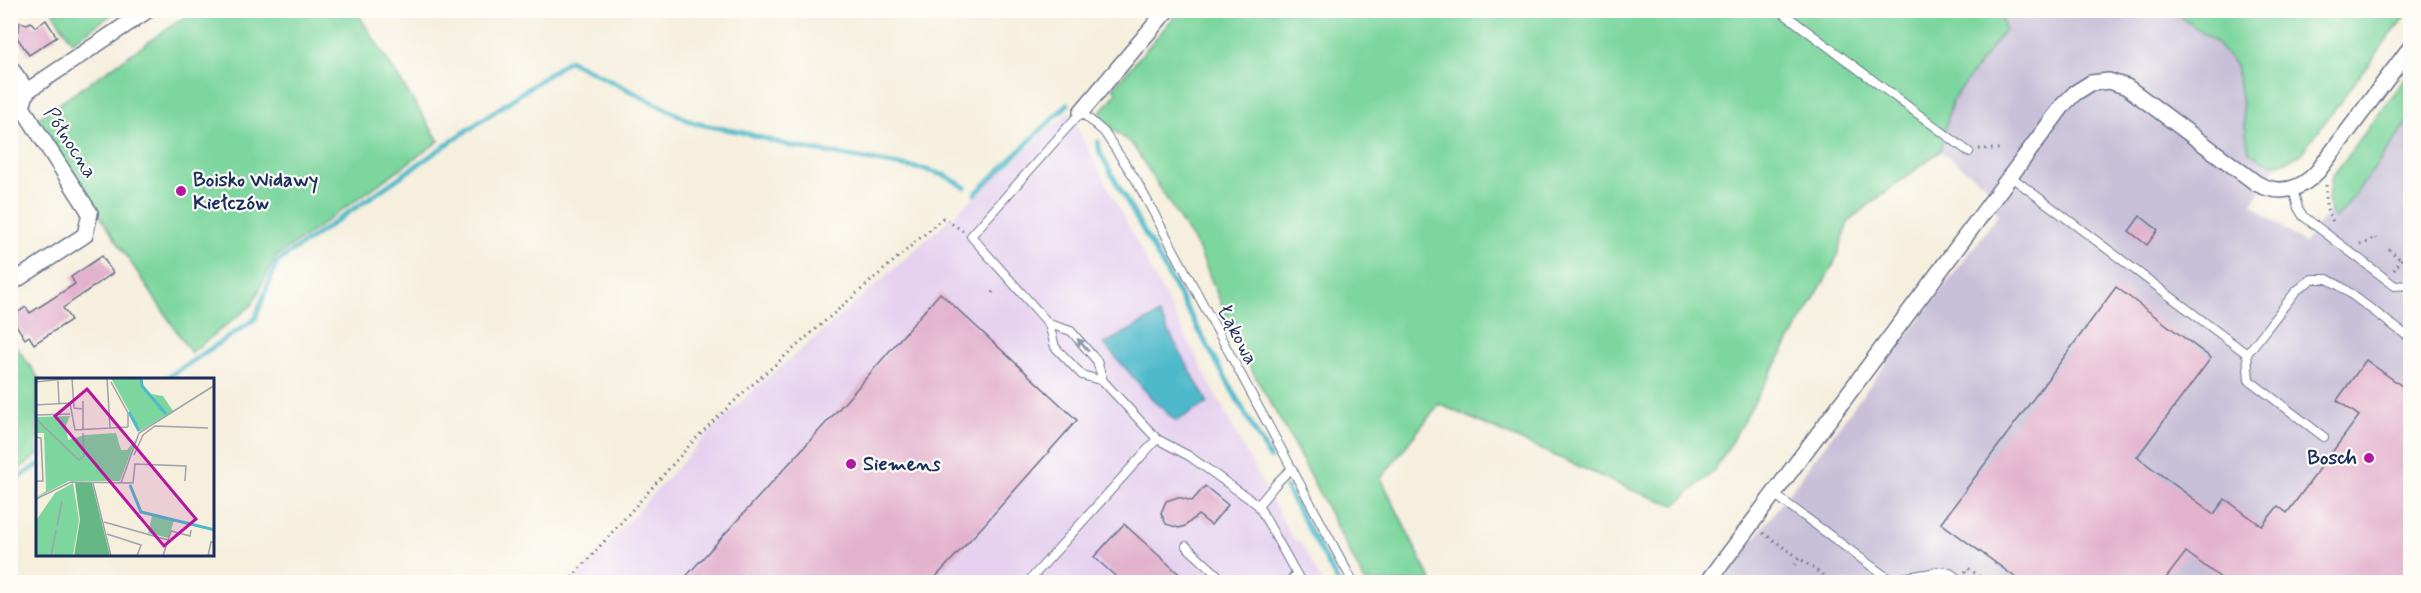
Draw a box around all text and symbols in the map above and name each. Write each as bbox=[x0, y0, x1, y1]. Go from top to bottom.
street label: Północna bbox=[37, 102, 103, 184]
place label: Boisko Widawy Kiełczów bbox=[193, 167, 318, 217]
marker: Boisko Widawy Kiełczów bbox=[174, 184, 188, 198]
street label: Łąkowa bbox=[1210, 300, 1264, 370]
one-way arrow bbox=[1077, 338, 1090, 353]
inset map bbox=[36, 378, 214, 557]
place label: Bosch bbox=[2307, 445, 2357, 472]
place label: Siemens bbox=[863, 451, 941, 478]
marker: Bosch bbox=[2362, 451, 2376, 465]
marker: Siemens bbox=[844, 457, 858, 471]

